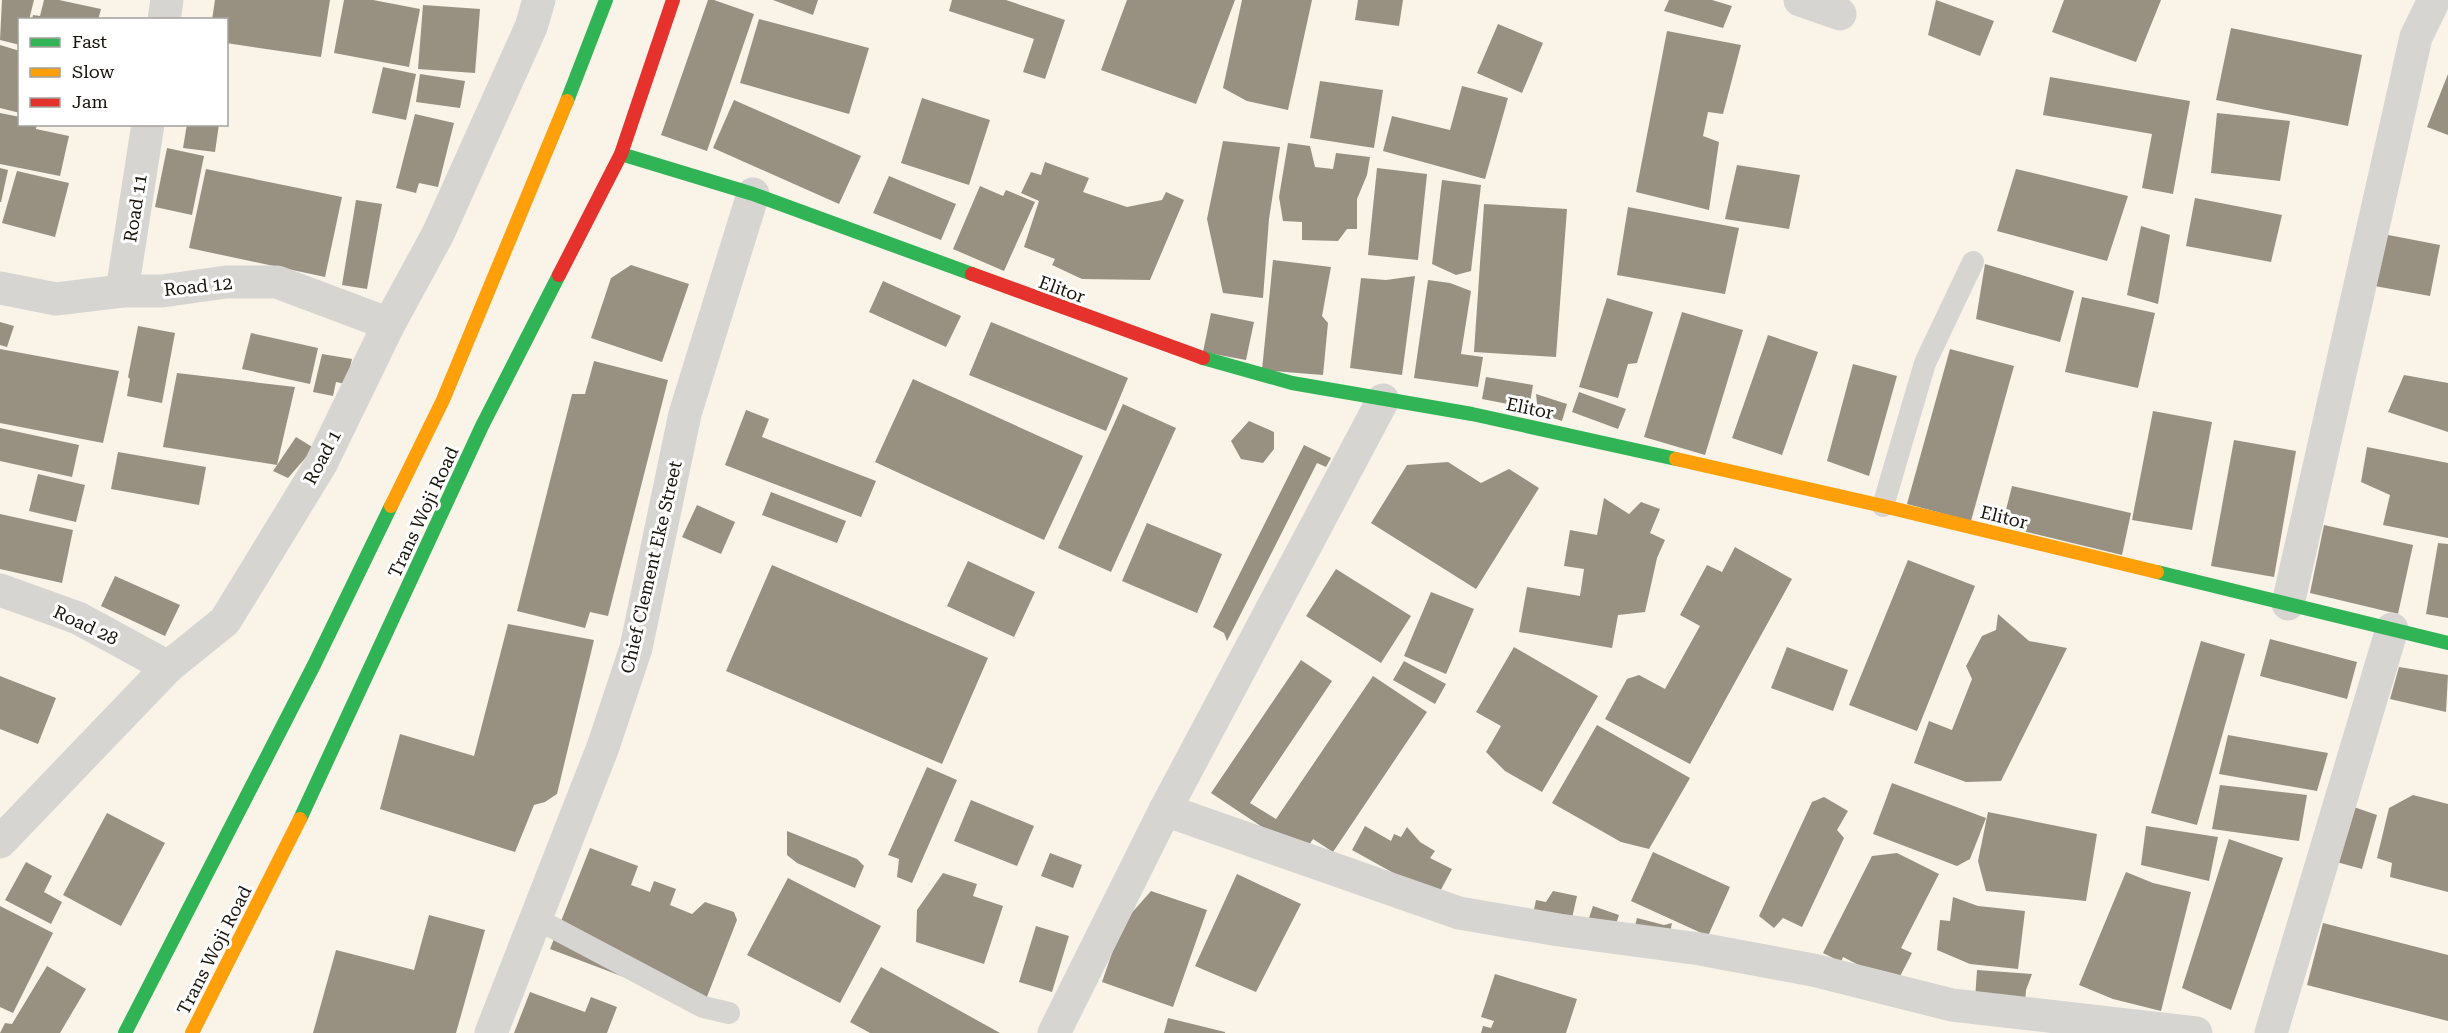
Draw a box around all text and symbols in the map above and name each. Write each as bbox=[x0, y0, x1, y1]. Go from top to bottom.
legend bbox=[18, 18, 228, 126]
text: Fast bbox=[72, 31, 107, 52]
text: Slow bbox=[72, 61, 114, 82]
text: Jam bbox=[72, 91, 108, 112]
street label: Road 11 bbox=[119, 172, 151, 244]
street label: Elitor bbox=[1036, 271, 1088, 307]
street label: Road 12 bbox=[163, 272, 233, 300]
street label: Elitor bbox=[1504, 393, 1556, 423]
street label: Road 1 bbox=[299, 426, 345, 488]
street label: Trans Woji Road bbox=[383, 443, 463, 581]
street label: Chief Clement Eke Street bbox=[616, 458, 686, 675]
street label: Elitor bbox=[1978, 501, 2030, 533]
street label: Road 28 bbox=[50, 601, 122, 649]
street label: Trans Woji Road bbox=[172, 882, 256, 1018]

